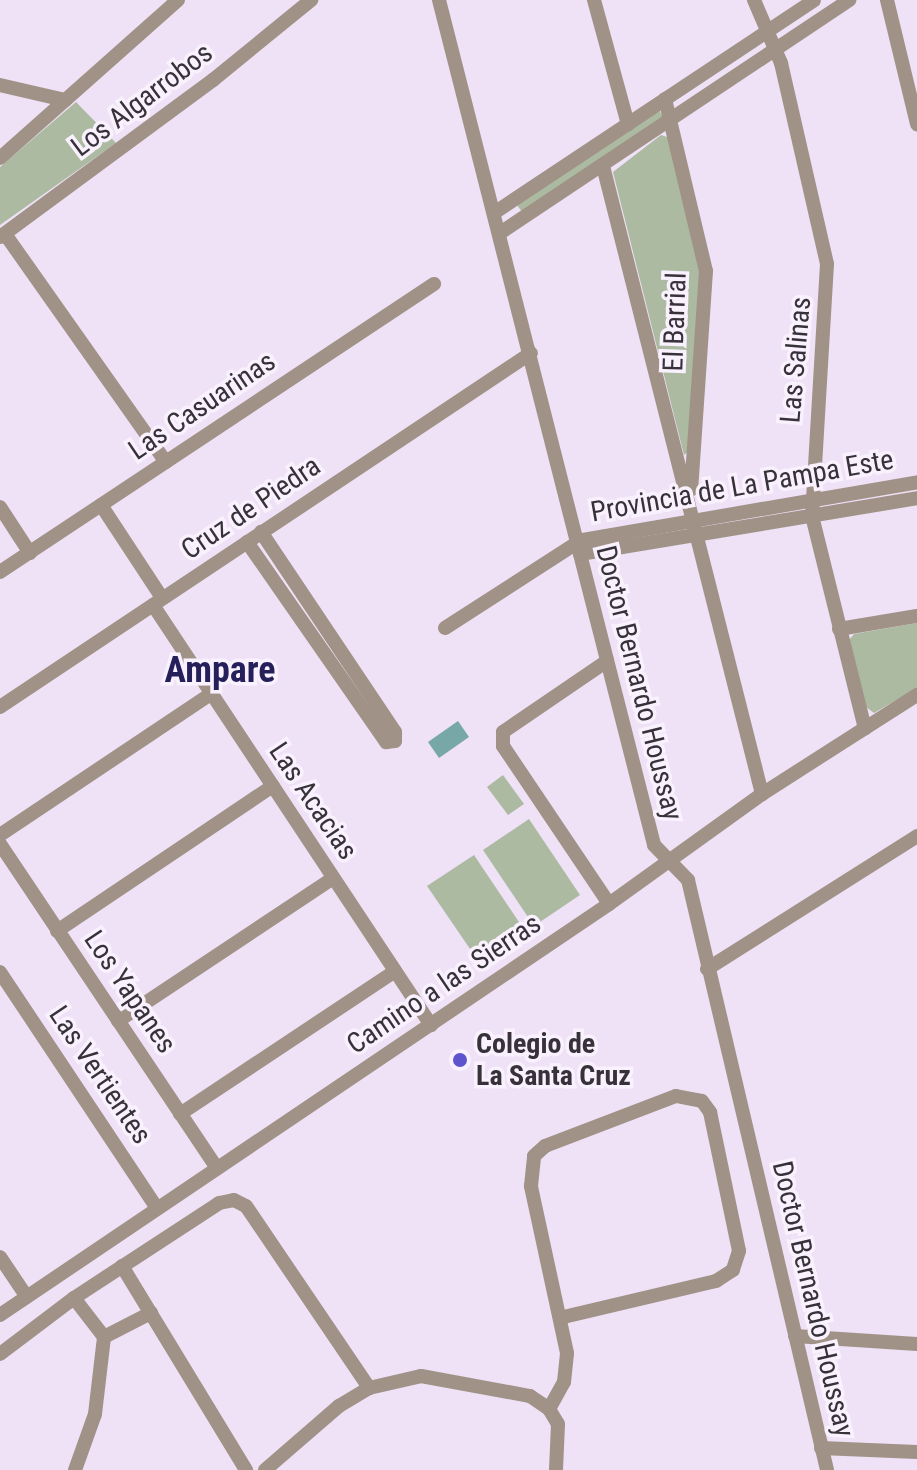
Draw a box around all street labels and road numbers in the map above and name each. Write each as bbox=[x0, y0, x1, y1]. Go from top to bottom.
street label: Los Algarrobos bbox=[65, 36, 219, 164]
street label: El Barrial bbox=[656, 272, 694, 372]
street label: Las Salinas bbox=[774, 296, 818, 424]
street label: Las Casuarinas bbox=[122, 345, 282, 467]
street label: Provincia de La Pampa Este bbox=[588, 443, 896, 529]
street label: Cruz de Piedra bbox=[175, 449, 327, 567]
street label: Doctor Bernardo Houssay bbox=[589, 542, 689, 824]
street label: Las Acacias bbox=[262, 736, 364, 866]
street label: Camino a las Sierras bbox=[341, 907, 547, 1061]
street label: Los Yapanes bbox=[77, 924, 183, 1060]
street label: Las Vertientes bbox=[42, 1000, 158, 1150]
street label: Doctor Bernardo Houssay bbox=[765, 1158, 861, 1440]

